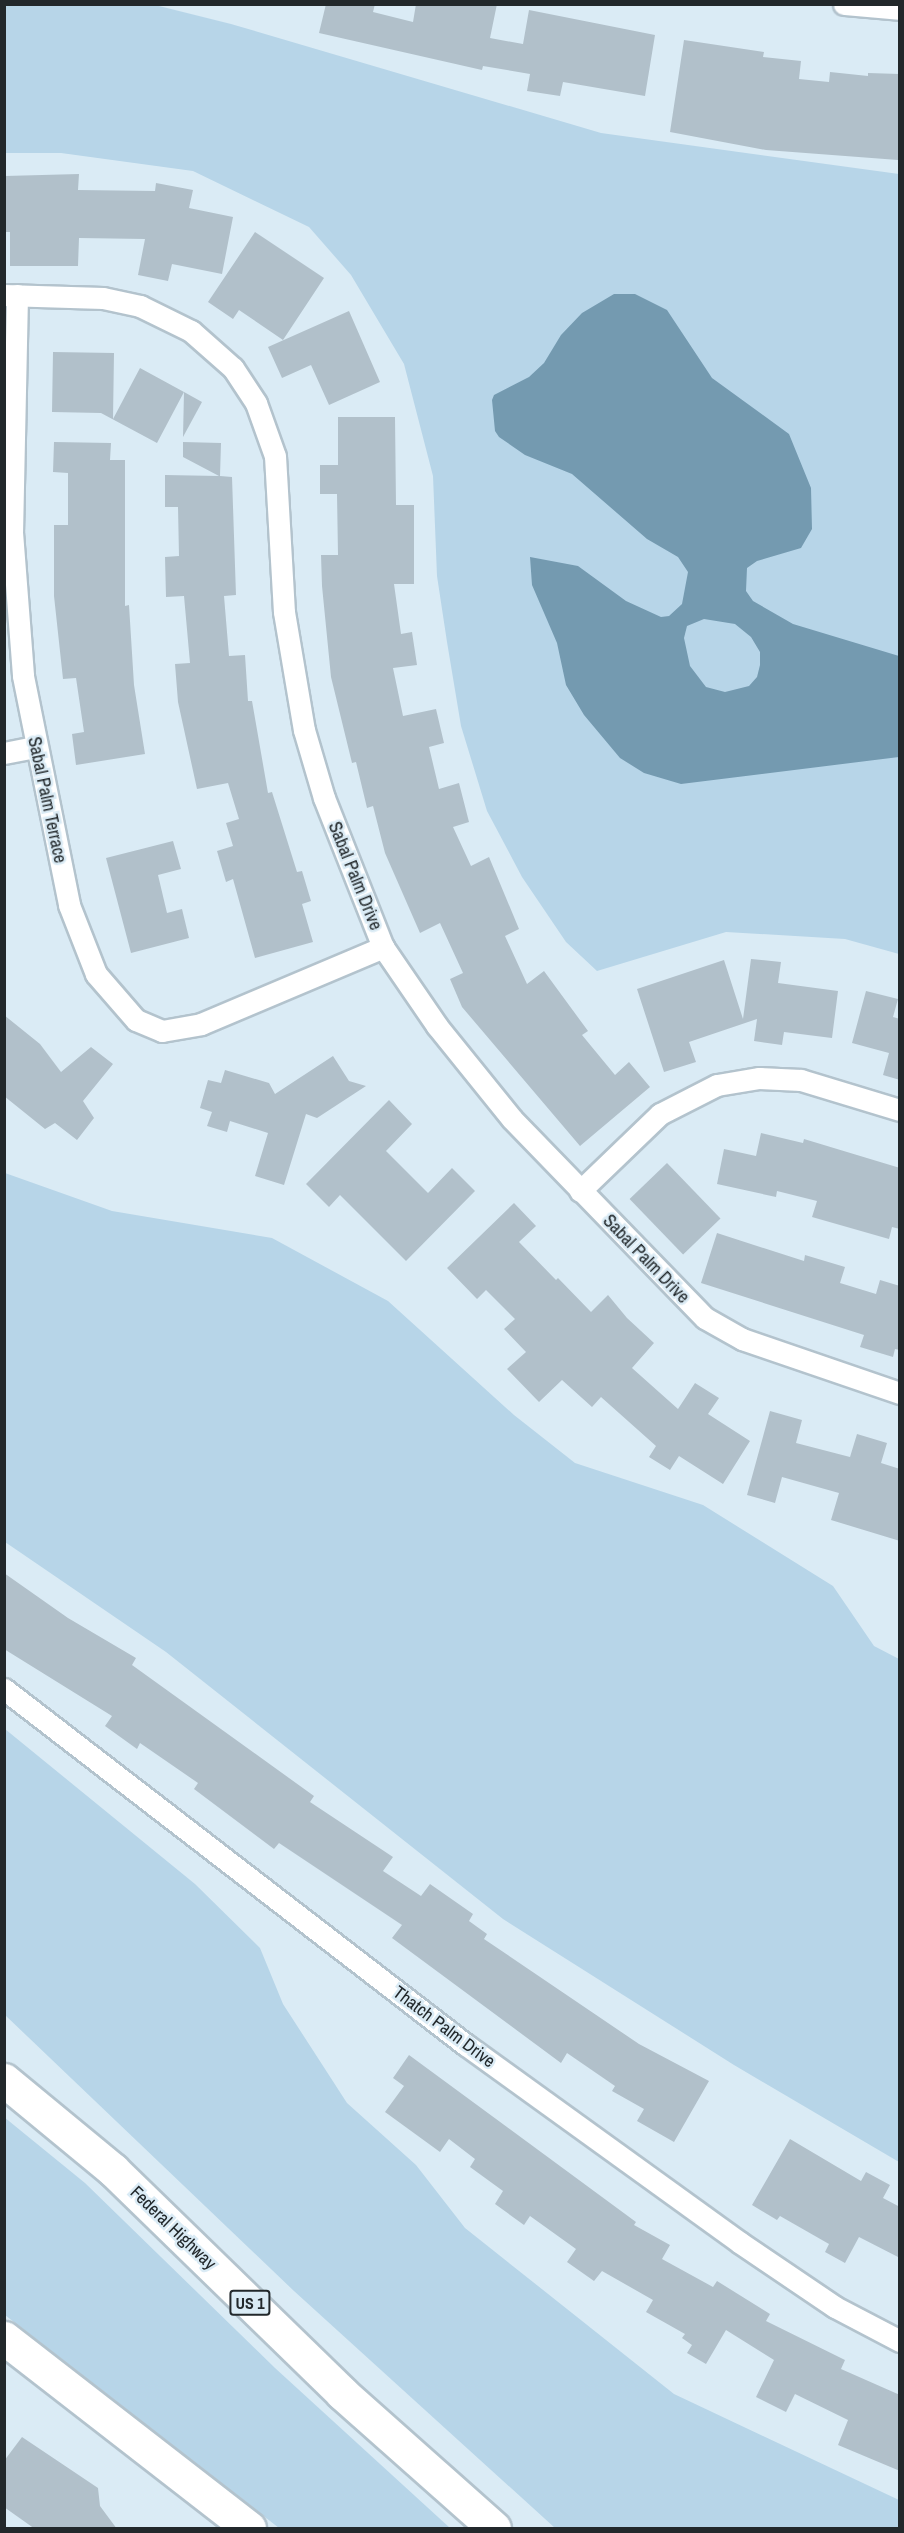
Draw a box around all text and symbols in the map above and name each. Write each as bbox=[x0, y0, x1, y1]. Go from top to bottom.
street label: Sabal Palm Terrace bbox=[23, 735, 71, 865]
street label: Sabal Palm Drive bbox=[323, 819, 387, 933]
street label: Sabal Palm Drive bbox=[598, 1210, 694, 1308]
street label: Thatch Palm Drive bbox=[389, 1982, 499, 2072]
street label: Federal Highway bbox=[126, 2182, 220, 2274]
road number: US 1 bbox=[229, 2290, 271, 2316]

